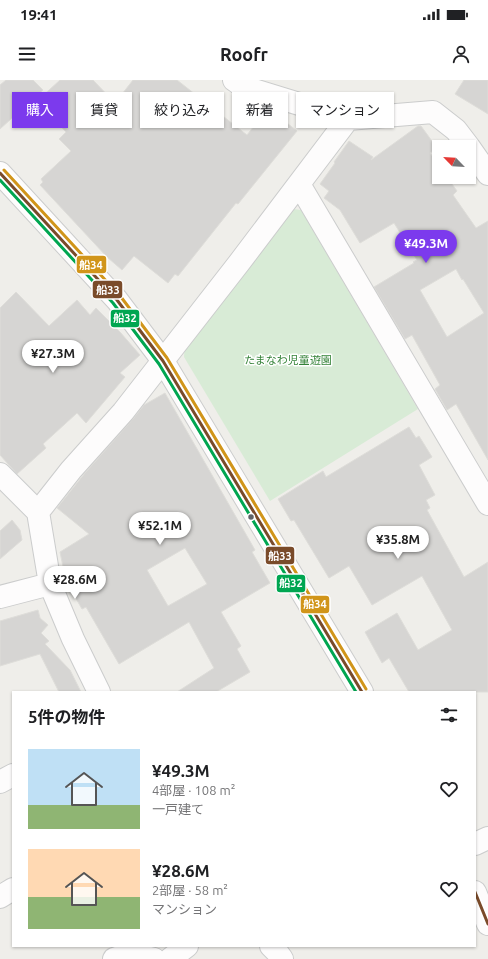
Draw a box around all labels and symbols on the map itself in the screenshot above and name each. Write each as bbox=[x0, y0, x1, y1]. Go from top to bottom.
north arrow bbox=[432, 140, 476, 184]
pin: ¥49.3M bbox=[393, 230, 459, 264]
line badge: 船34 bbox=[76, 255, 107, 274]
text: 船34 bbox=[79, 259, 103, 271]
line badge: 船33 bbox=[92, 280, 123, 299]
text: 船33 bbox=[96, 284, 120, 296]
line badge: 船32 bbox=[110, 309, 140, 328]
text: 船32 bbox=[113, 312, 137, 324]
pin: ¥27.3M bbox=[20, 340, 86, 374]
park label: たまなわ児童遊園 bbox=[244, 354, 332, 366]
pin: ¥52.1M bbox=[127, 512, 193, 546]
unlabelled marker bbox=[246, 512, 256, 522]
pin: ¥35.8M bbox=[365, 526, 431, 560]
line badge: 船33 bbox=[265, 546, 295, 565]
text: 船33 bbox=[268, 550, 292, 562]
pin: ¥28.6M bbox=[42, 566, 108, 600]
line badge: 船32 bbox=[276, 574, 306, 593]
text: 船32 bbox=[279, 577, 303, 589]
line badge: 船34 bbox=[300, 595, 330, 614]
text: 船34 bbox=[303, 598, 327, 610]

